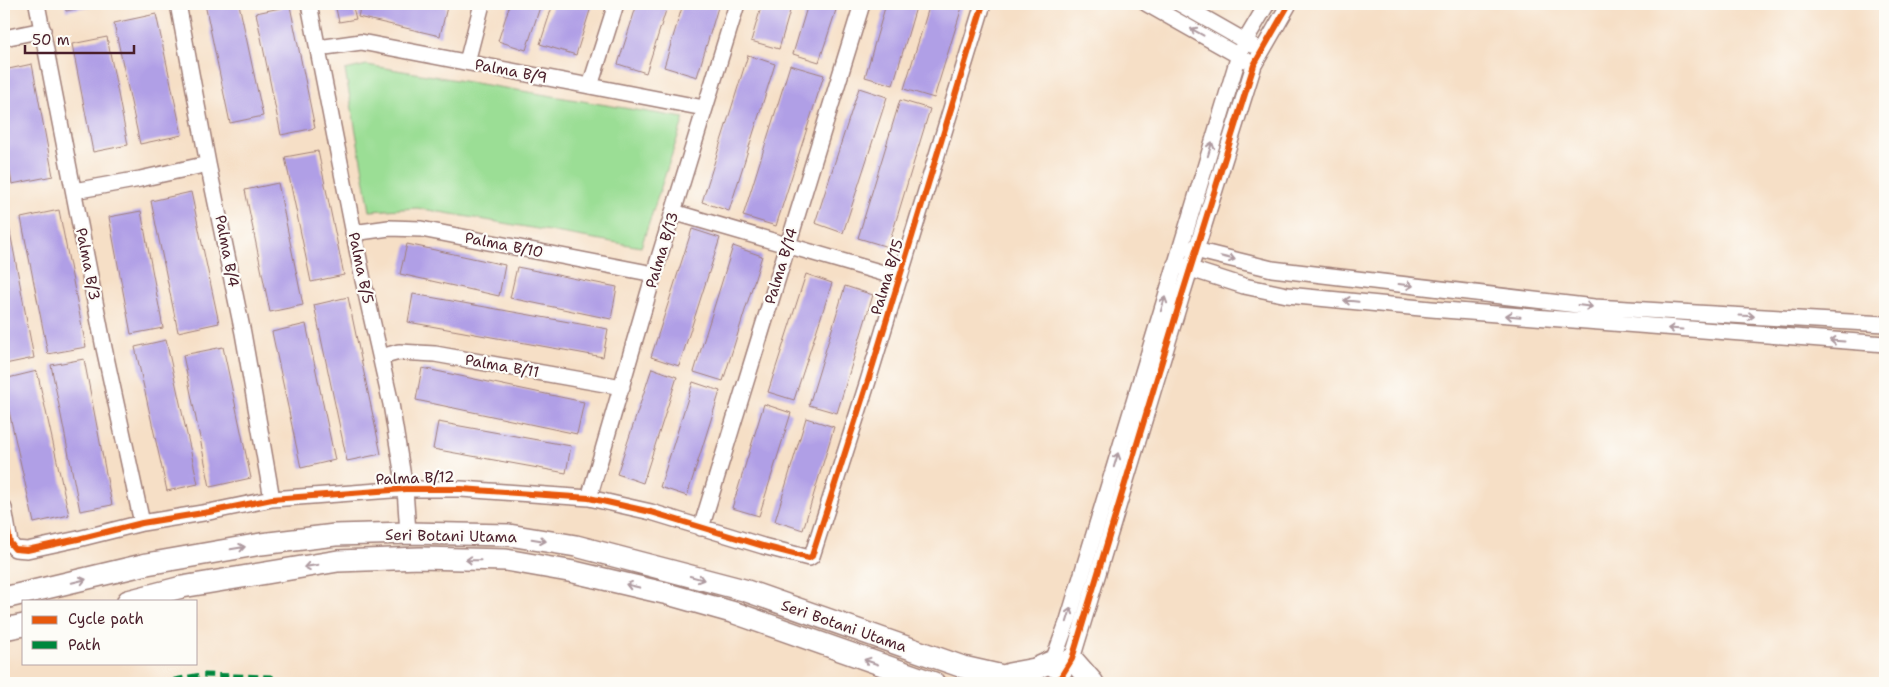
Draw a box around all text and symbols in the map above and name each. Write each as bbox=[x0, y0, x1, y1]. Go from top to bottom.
scale bar bbox=[25, 22, 134, 54]
one-way arrow bbox=[1190, 26, 1204, 36]
text: 50 m bbox=[32, 30, 70, 50]
street label: Palma B/9 bbox=[473, 54, 549, 88]
one-way arrow bbox=[1206, 141, 1216, 157]
street label: Palma B/13 bbox=[641, 209, 683, 291]
street label: Palma B/4 bbox=[210, 213, 244, 289]
street label: Palma B/14 bbox=[760, 225, 802, 307]
street label: Palma B/3 bbox=[71, 226, 105, 302]
street label: Palma B/10 bbox=[463, 228, 545, 262]
street label: Palma B/5 bbox=[344, 230, 378, 306]
street label: Palma B/15 bbox=[866, 237, 908, 317]
one-way arrow bbox=[1220, 254, 1236, 263]
one-way arrow bbox=[1398, 280, 1414, 290]
one-way arrow bbox=[1343, 296, 1359, 306]
one-way arrow bbox=[1158, 297, 1168, 313]
one-way arrow bbox=[1576, 301, 1592, 311]
one-way arrow bbox=[1505, 311, 1521, 321]
one-way arrow bbox=[1738, 312, 1754, 321]
one-way arrow bbox=[1667, 324, 1683, 334]
one-way arrow bbox=[1829, 336, 1845, 345]
street label: Palma B/11 bbox=[463, 350, 541, 382]
one-way arrow bbox=[1111, 452, 1121, 468]
street label: Palma B/12 bbox=[375, 467, 455, 489]
street label: Seri Botani Utama bbox=[385, 525, 518, 547]
one-way arrow bbox=[531, 535, 547, 545]
one-way arrow bbox=[230, 542, 246, 552]
one-way arrow bbox=[466, 555, 482, 564]
one-way arrow bbox=[304, 561, 320, 571]
one-way arrow bbox=[689, 574, 705, 583]
one-way arrow bbox=[71, 576, 87, 585]
one-way arrow bbox=[626, 581, 642, 590]
street label: Seri Botani Utama bbox=[779, 595, 910, 657]
legend bbox=[22, 600, 198, 664]
one-way arrow bbox=[1065, 608, 1074, 624]
text: Cycle path bbox=[68, 609, 144, 629]
text: Path bbox=[68, 635, 101, 655]
one-way arrow bbox=[864, 657, 880, 666]

